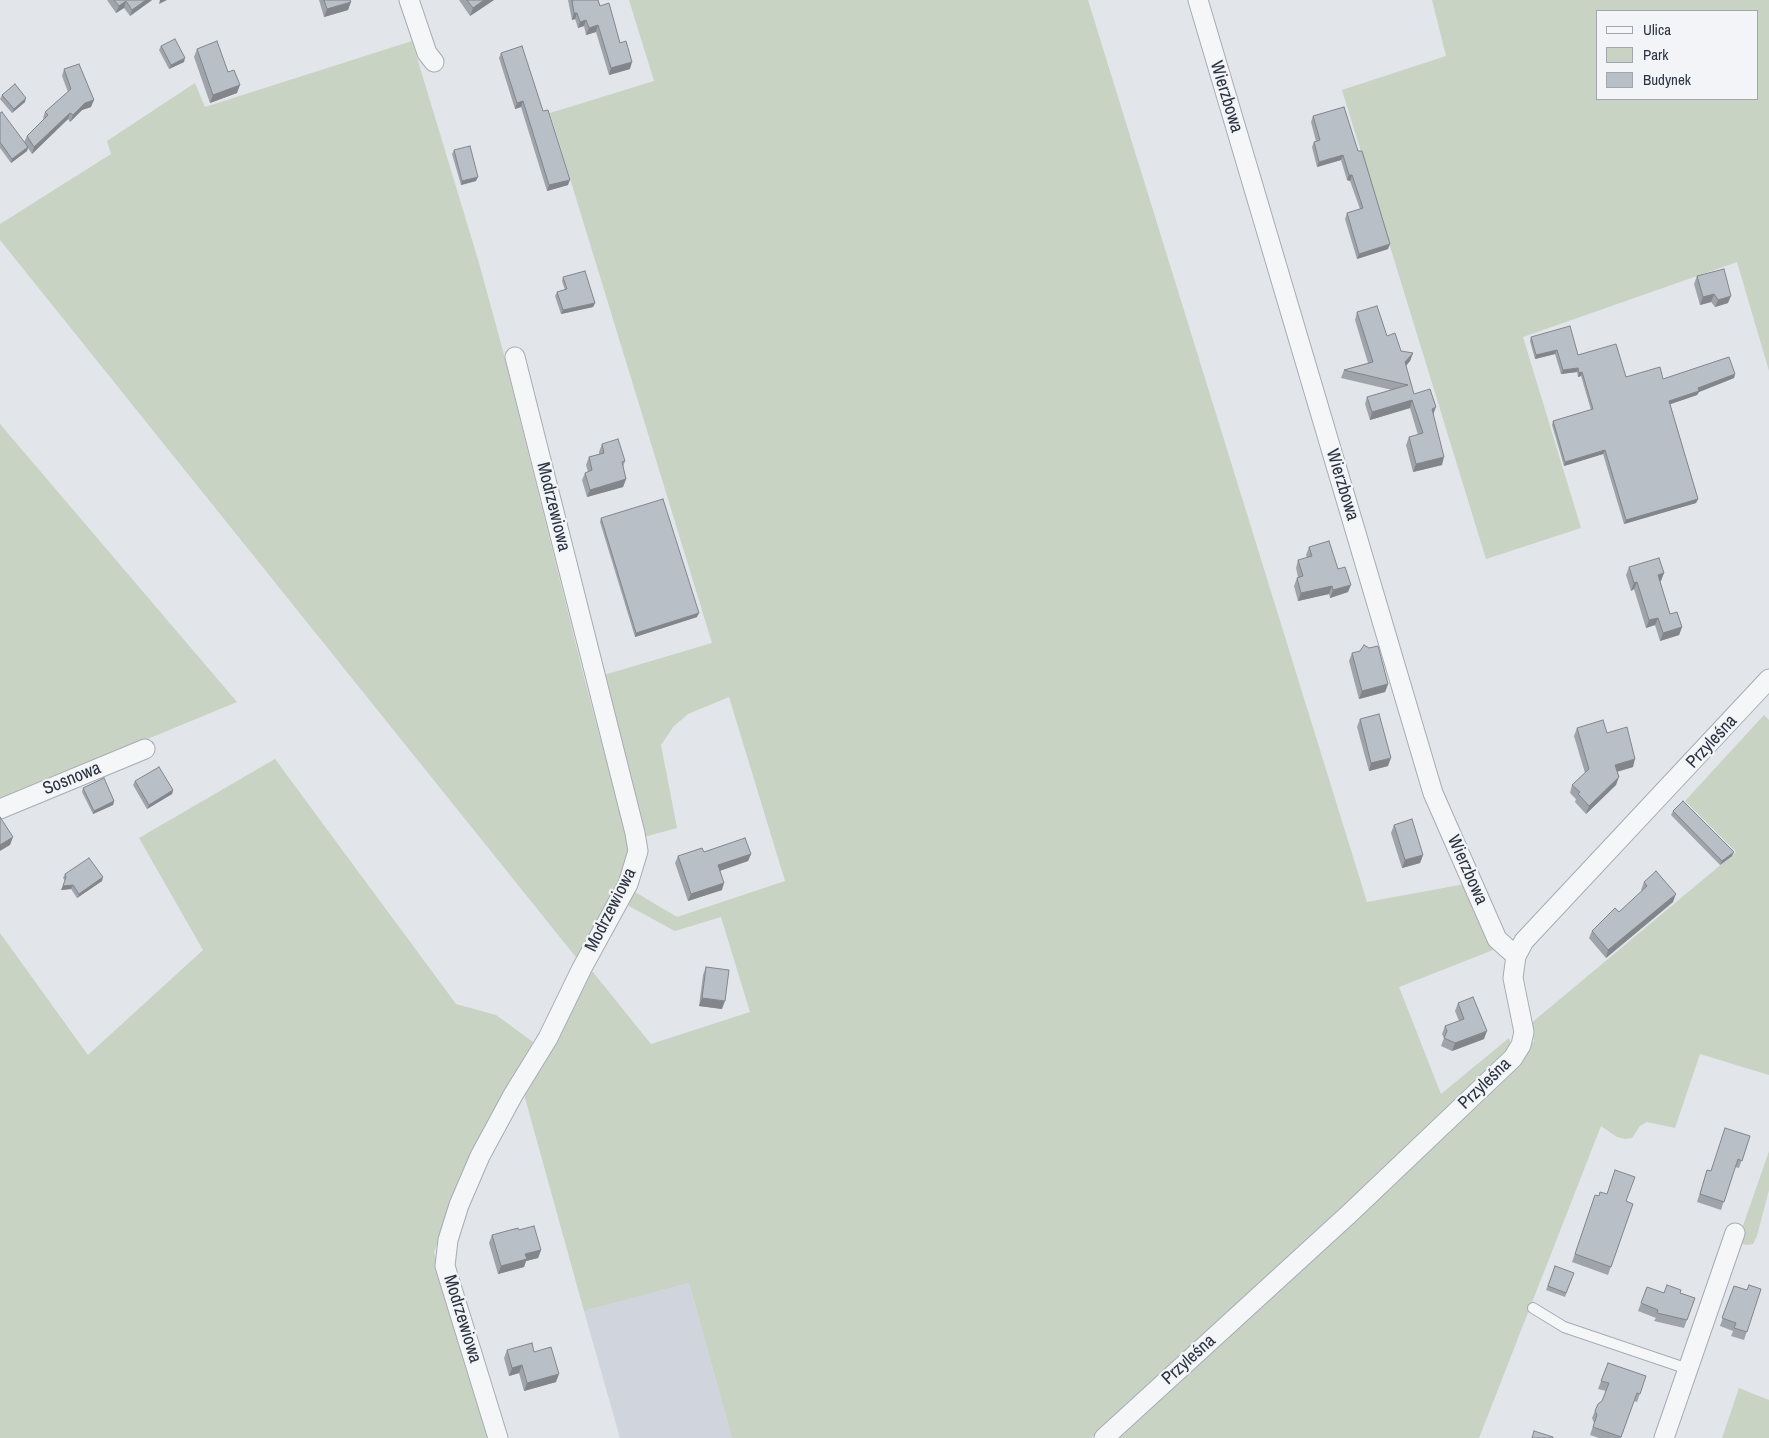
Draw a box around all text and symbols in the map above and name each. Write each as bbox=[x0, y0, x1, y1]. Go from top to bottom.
legend bbox=[1596, 10, 1759, 100]
text: Ulica bbox=[1643, 19, 1671, 40]
text: Park bbox=[1643, 44, 1668, 65]
street label: Wierzbowa bbox=[1205, 59, 1247, 135]
text: Budynek bbox=[1643, 69, 1691, 90]
street label: Wierzbowa bbox=[1321, 447, 1363, 523]
street label: Modrzewiowa bbox=[532, 460, 574, 554]
street label: Przyleśna bbox=[1682, 711, 1742, 773]
street label: Sosnowa bbox=[40, 758, 104, 800]
street label: Wierzbowa bbox=[1442, 832, 1492, 908]
street label: Modrzewiowa bbox=[581, 865, 641, 955]
street label: Przyleśna bbox=[1454, 1054, 1516, 1114]
street label: Modrzewiowa bbox=[438, 1272, 486, 1366]
street label: Przyleśna bbox=[1158, 1330, 1220, 1390]

